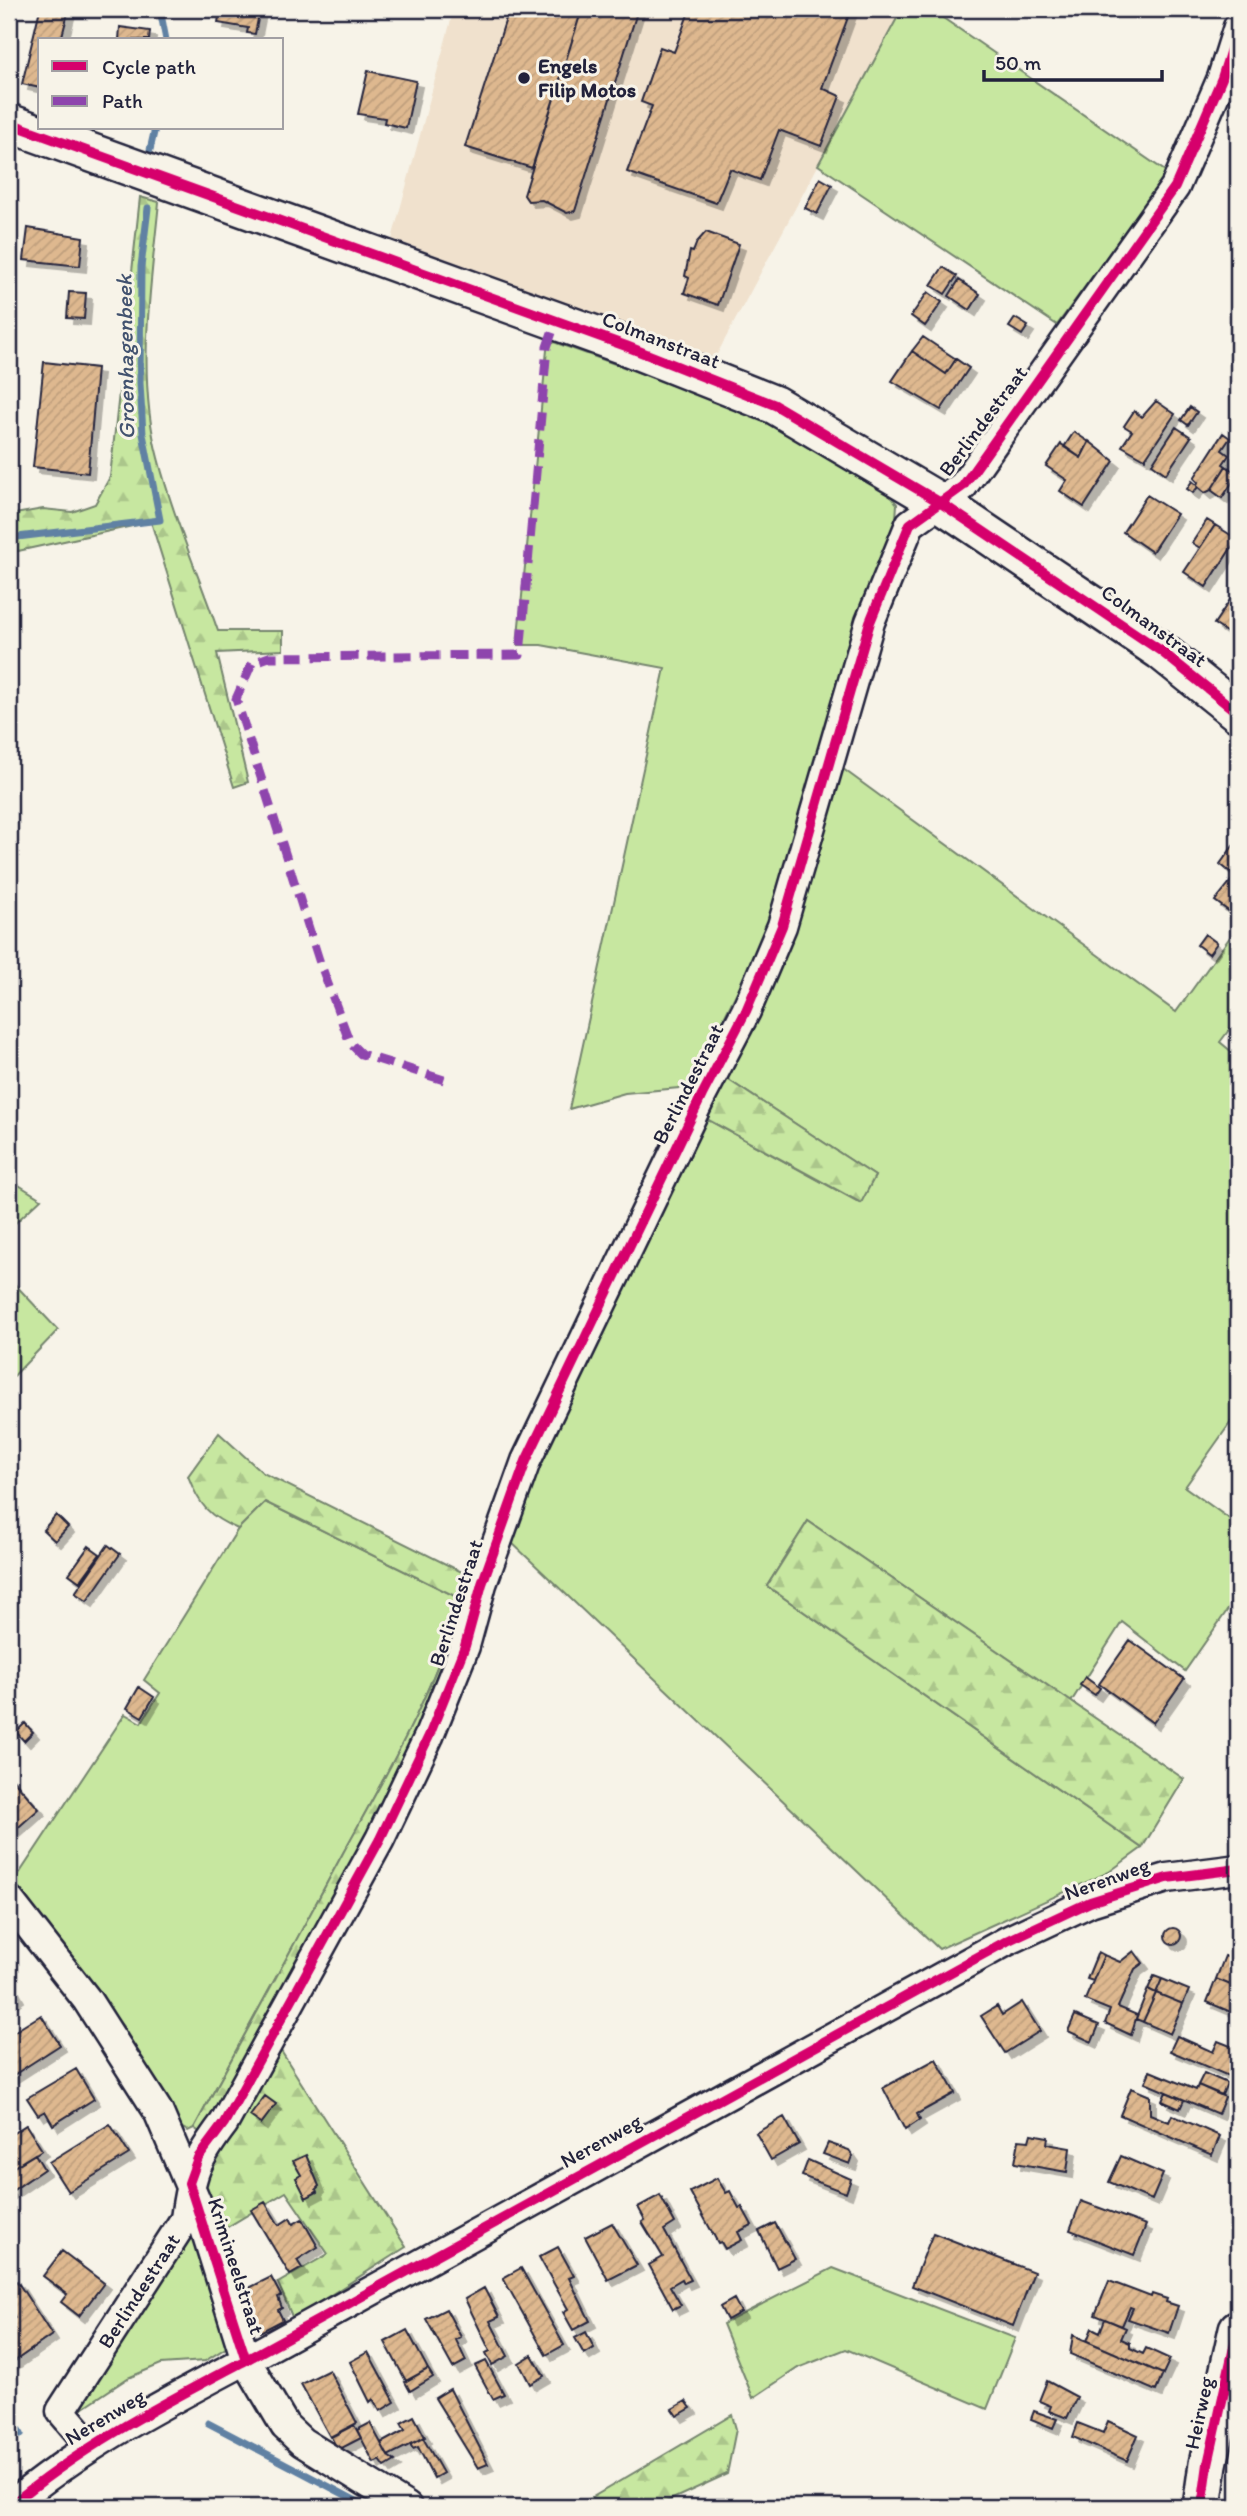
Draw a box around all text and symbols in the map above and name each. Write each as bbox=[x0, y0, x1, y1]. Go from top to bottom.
legend bbox=[38, 38, 284, 130]
scale bar bbox=[984, 38, 1163, 82]
text: 50 m bbox=[995, 50, 1042, 75]
place label: Engels Filip Motos bbox=[538, 53, 636, 103]
text: Cycle path bbox=[102, 54, 196, 79]
marker: Engels Filip Motos bbox=[516, 70, 532, 86]
text: Path bbox=[102, 88, 143, 113]
water label: Groenhagenbeek bbox=[110, 273, 140, 440]
street label: Colmanstraat bbox=[599, 306, 724, 374]
street label: Berlindestraat bbox=[933, 361, 1032, 481]
street label: Colmanstraat bbox=[1097, 579, 1212, 672]
street label: Berlindestraat bbox=[647, 1019, 729, 1148]
street label: Berlindestraat bbox=[423, 1536, 488, 1669]
street label: Nerenweg bbox=[1061, 1852, 1153, 1905]
street label: Nerenweg bbox=[556, 2108, 646, 2173]
street label: Krimineelstraat bbox=[203, 2195, 270, 2337]
street label: Berlindestraat bbox=[92, 2229, 185, 2353]
street label: Heirweg bbox=[1179, 2374, 1218, 2451]
street label: Nerenweg bbox=[60, 2383, 149, 2450]

